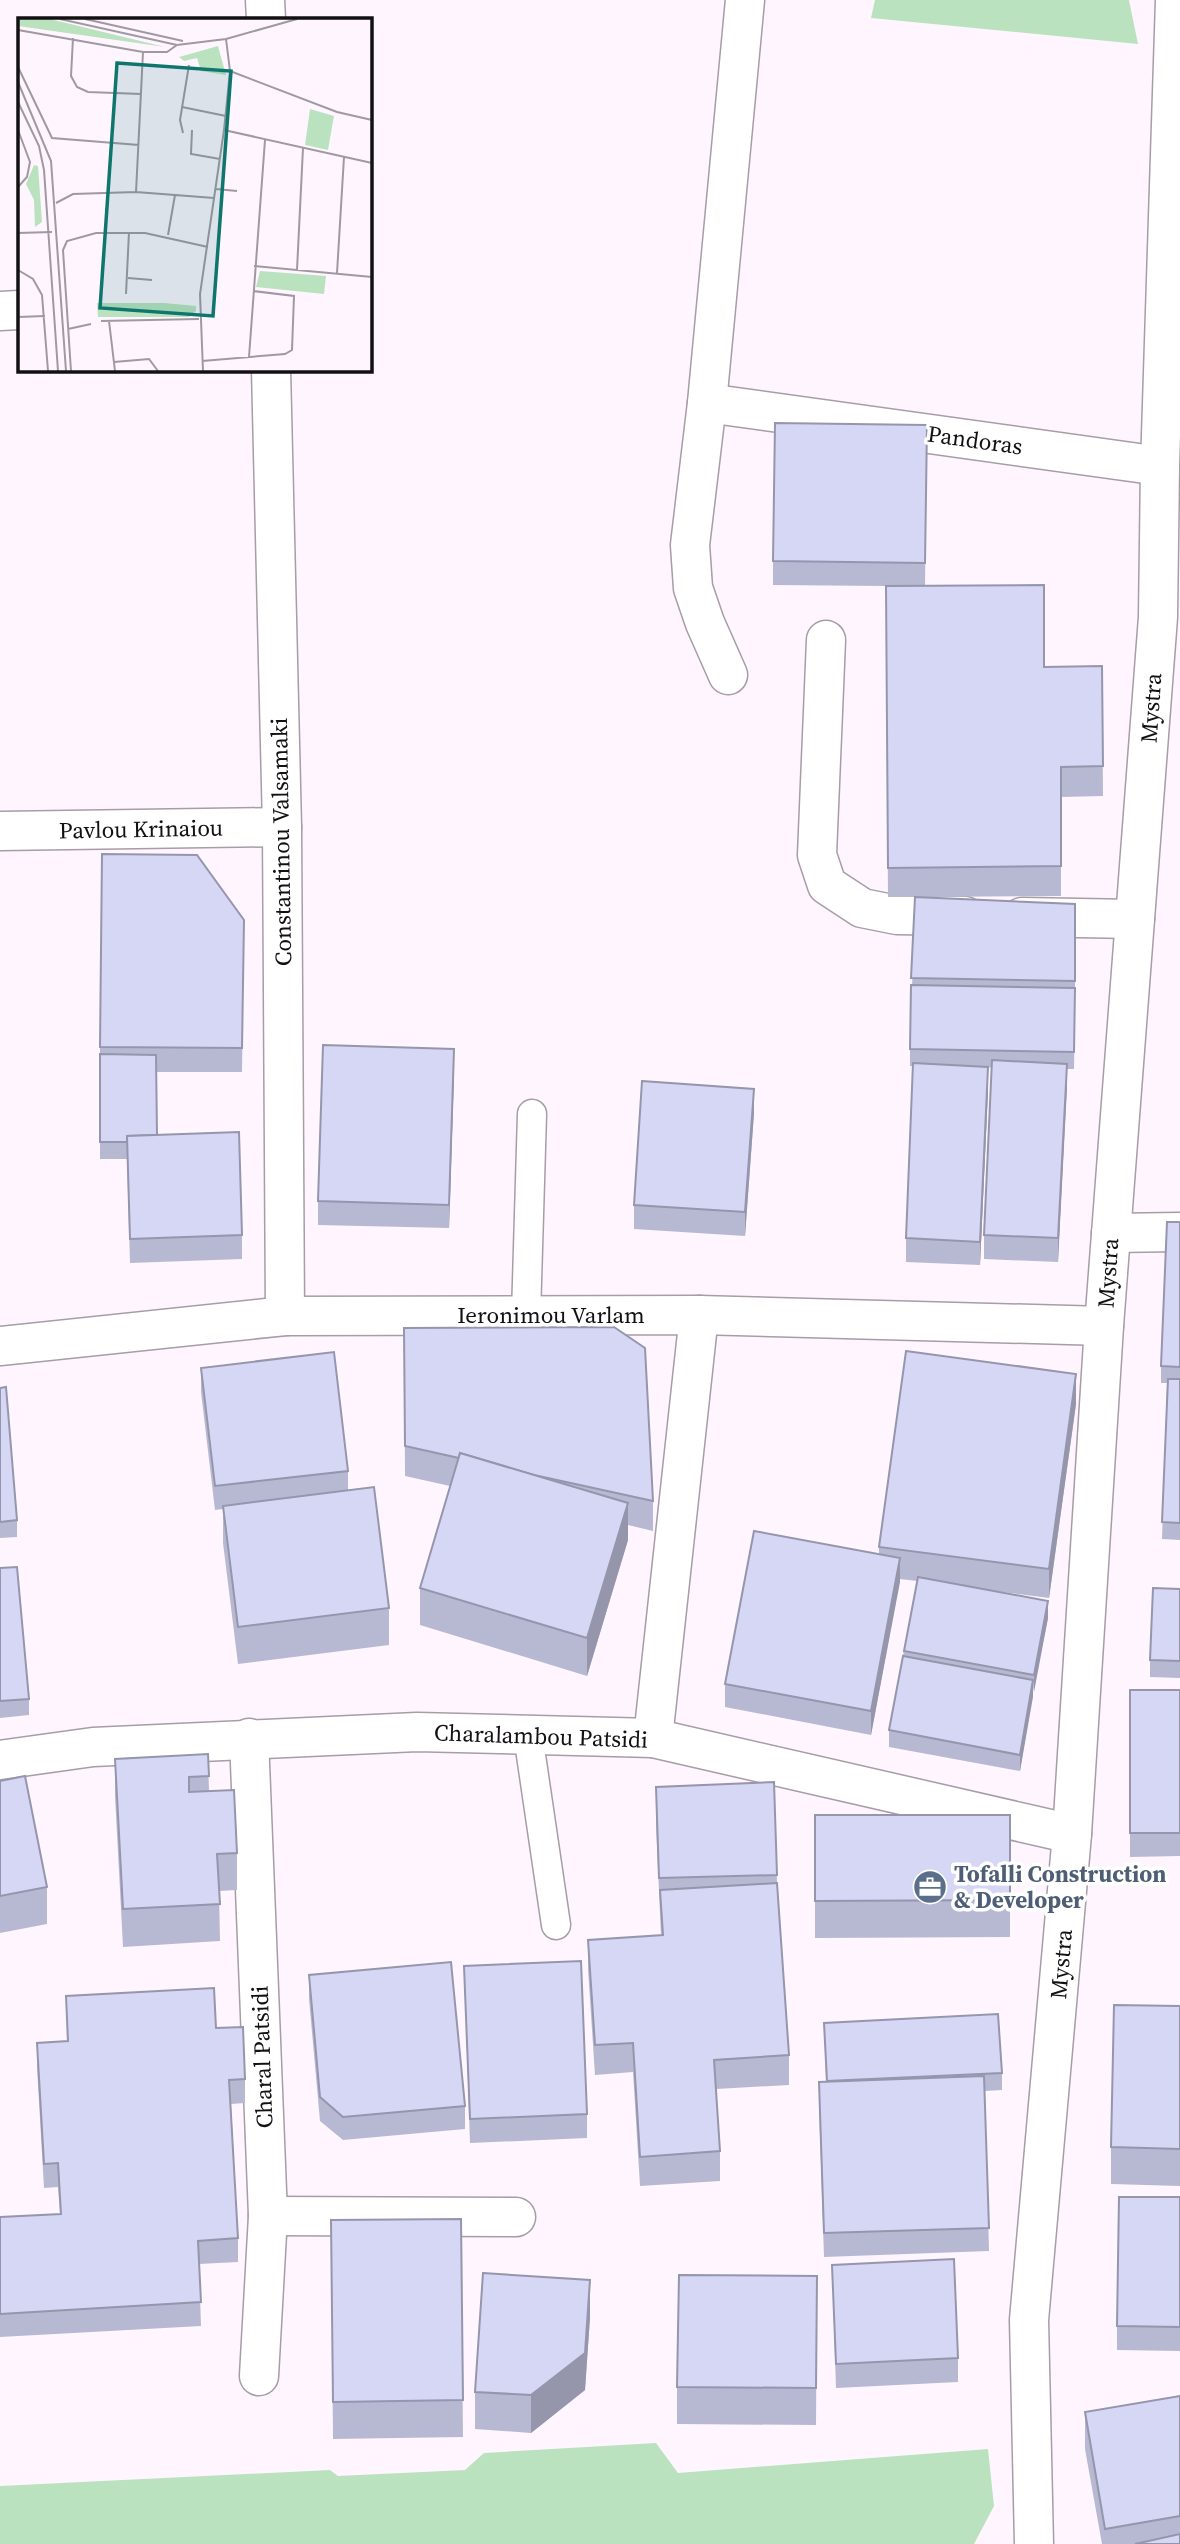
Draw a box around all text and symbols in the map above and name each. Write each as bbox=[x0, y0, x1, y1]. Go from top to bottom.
inset map bbox=[18, 18, 371, 371]
street label: Pandoras bbox=[925, 417, 1025, 463]
street label: Mystra bbox=[1133, 672, 1169, 744]
street label: Constantinou Valsamaki bbox=[263, 717, 299, 966]
street label: Pavlou Krinaiou bbox=[59, 812, 223, 846]
street label: Mystra bbox=[1090, 1237, 1126, 1309]
street label: Ieronimou Varlam bbox=[457, 1299, 645, 1331]
street label: Charalambou Patsidi bbox=[434, 1716, 649, 1756]
place label: Tofalli Construction & Developer bbox=[954, 1858, 1166, 1916]
office icon: Tofalli Construction & Developer bbox=[911, 1868, 949, 1906]
street label: Mystra bbox=[1042, 1927, 1080, 2000]
street label: Charal Patsidi bbox=[244, 1985, 280, 2129]

